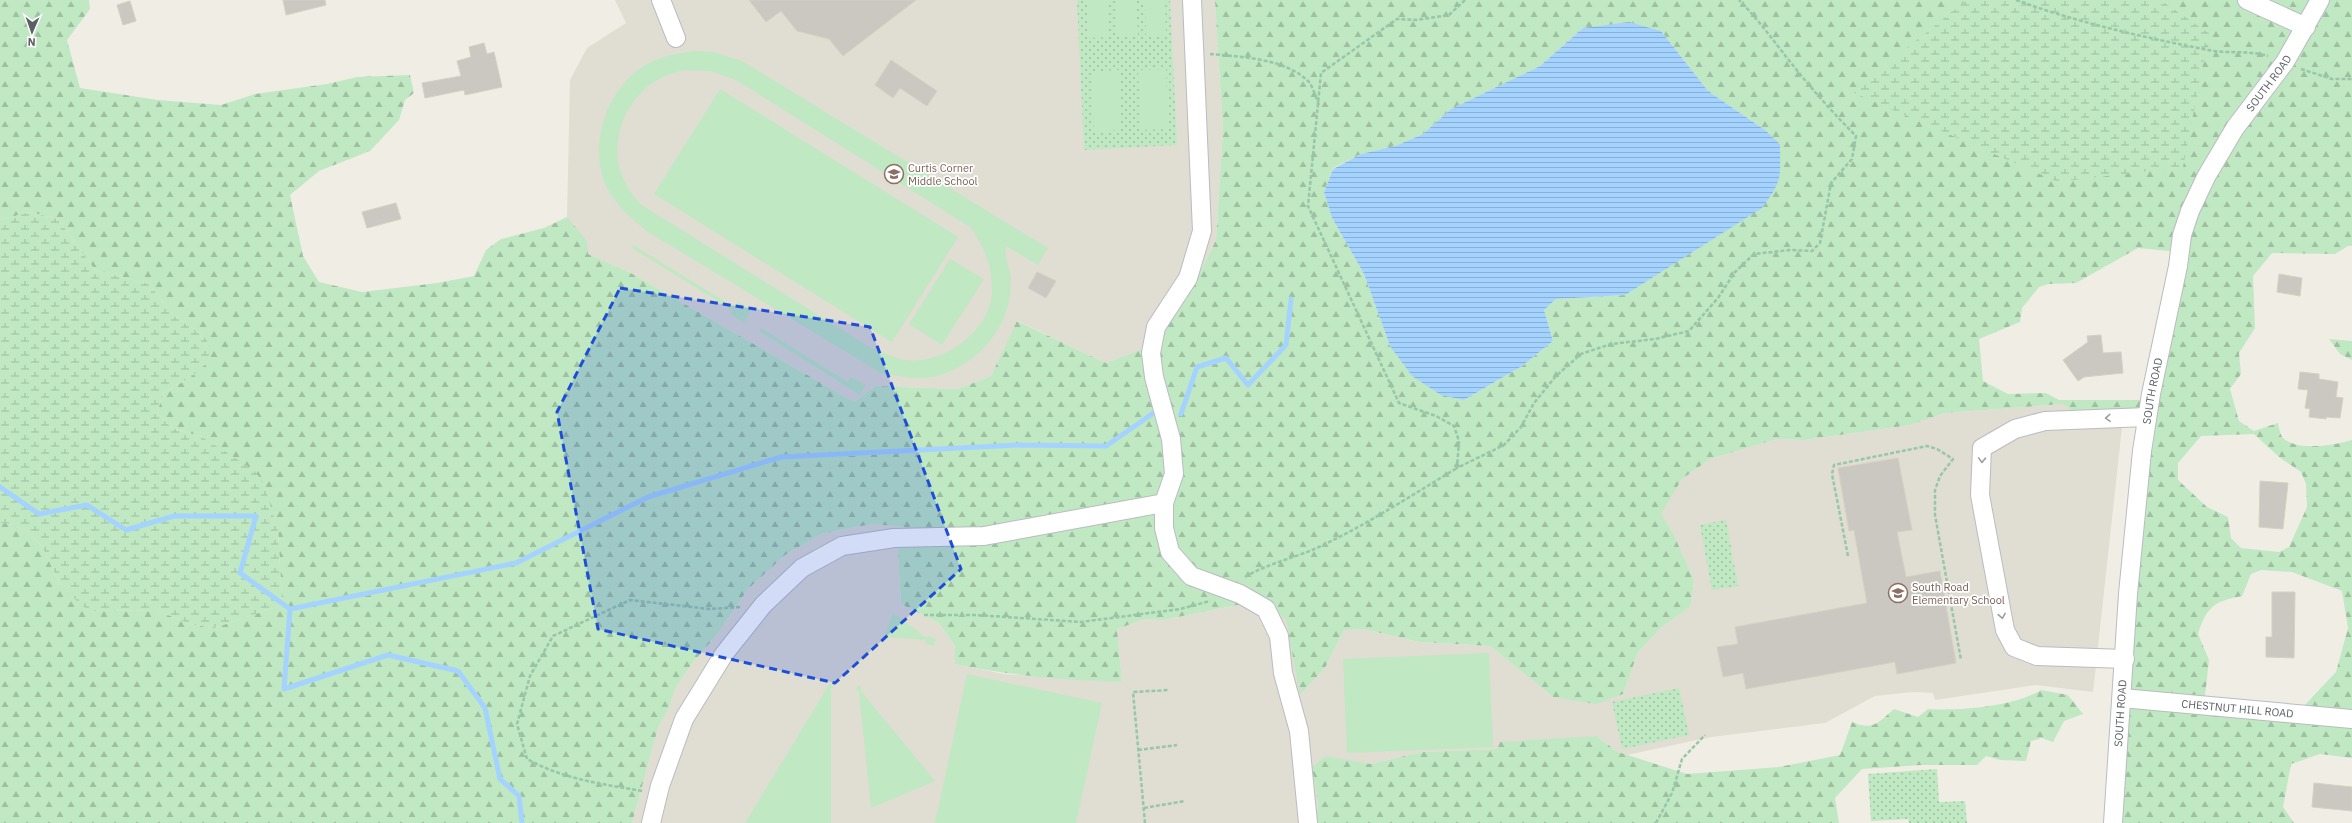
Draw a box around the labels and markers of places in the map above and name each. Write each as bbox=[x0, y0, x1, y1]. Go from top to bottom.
place label: Curtis Corner Middle School bbox=[908, 161, 978, 188]
school or university icon: Curtis Corner Middle School bbox=[883, 163, 905, 185]
place label: South Road Elementary School bbox=[1912, 580, 2005, 607]
school or university icon: South Road Elementary School bbox=[1887, 582, 1909, 604]

